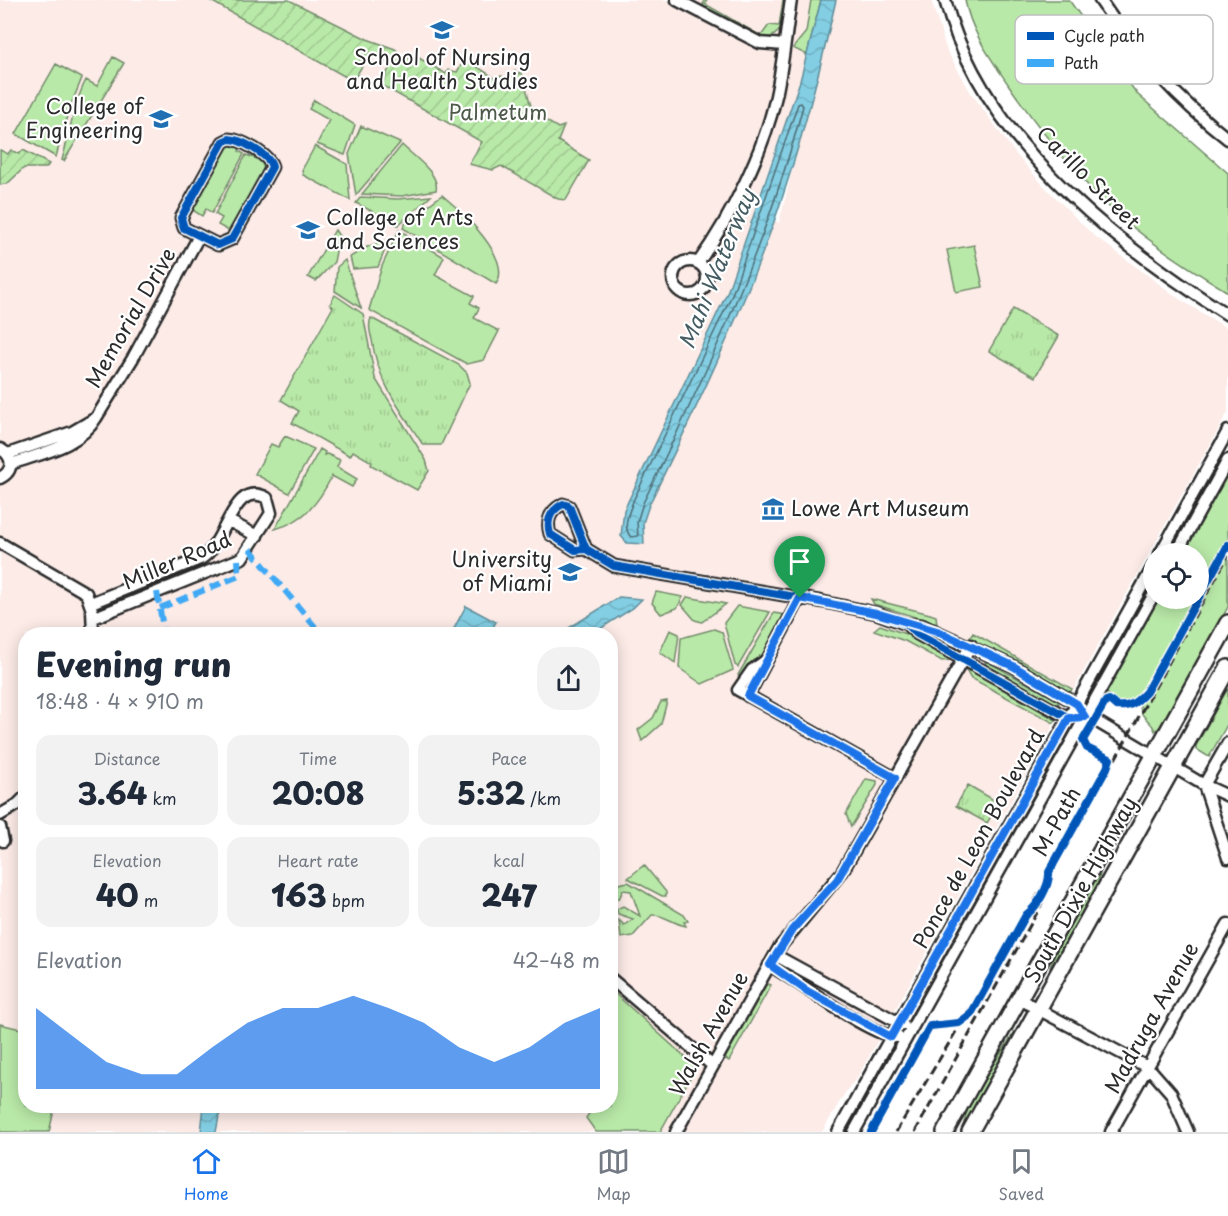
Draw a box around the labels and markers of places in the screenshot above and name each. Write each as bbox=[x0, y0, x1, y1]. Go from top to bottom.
school or university icon: School of Nursing and Health Studies bbox=[429, 17, 455, 43]
place label: School of Nursing and Health Studies bbox=[346, 40, 538, 96]
place label: College of Engineering bbox=[25, 89, 145, 145]
school or university icon: College of Engineering bbox=[148, 106, 174, 132]
place label: College of Arts and Sciences bbox=[326, 200, 473, 256]
school or university icon: College of Arts and Sciences bbox=[295, 217, 321, 243]
place label: Lowe Art Museum bbox=[791, 491, 969, 523]
museum icon: Lowe Art Museum bbox=[760, 496, 786, 522]
pin bbox=[774, 536, 825, 598]
place label: University of Miami bbox=[451, 542, 552, 598]
school or university icon: University of Miami bbox=[557, 559, 583, 585]

